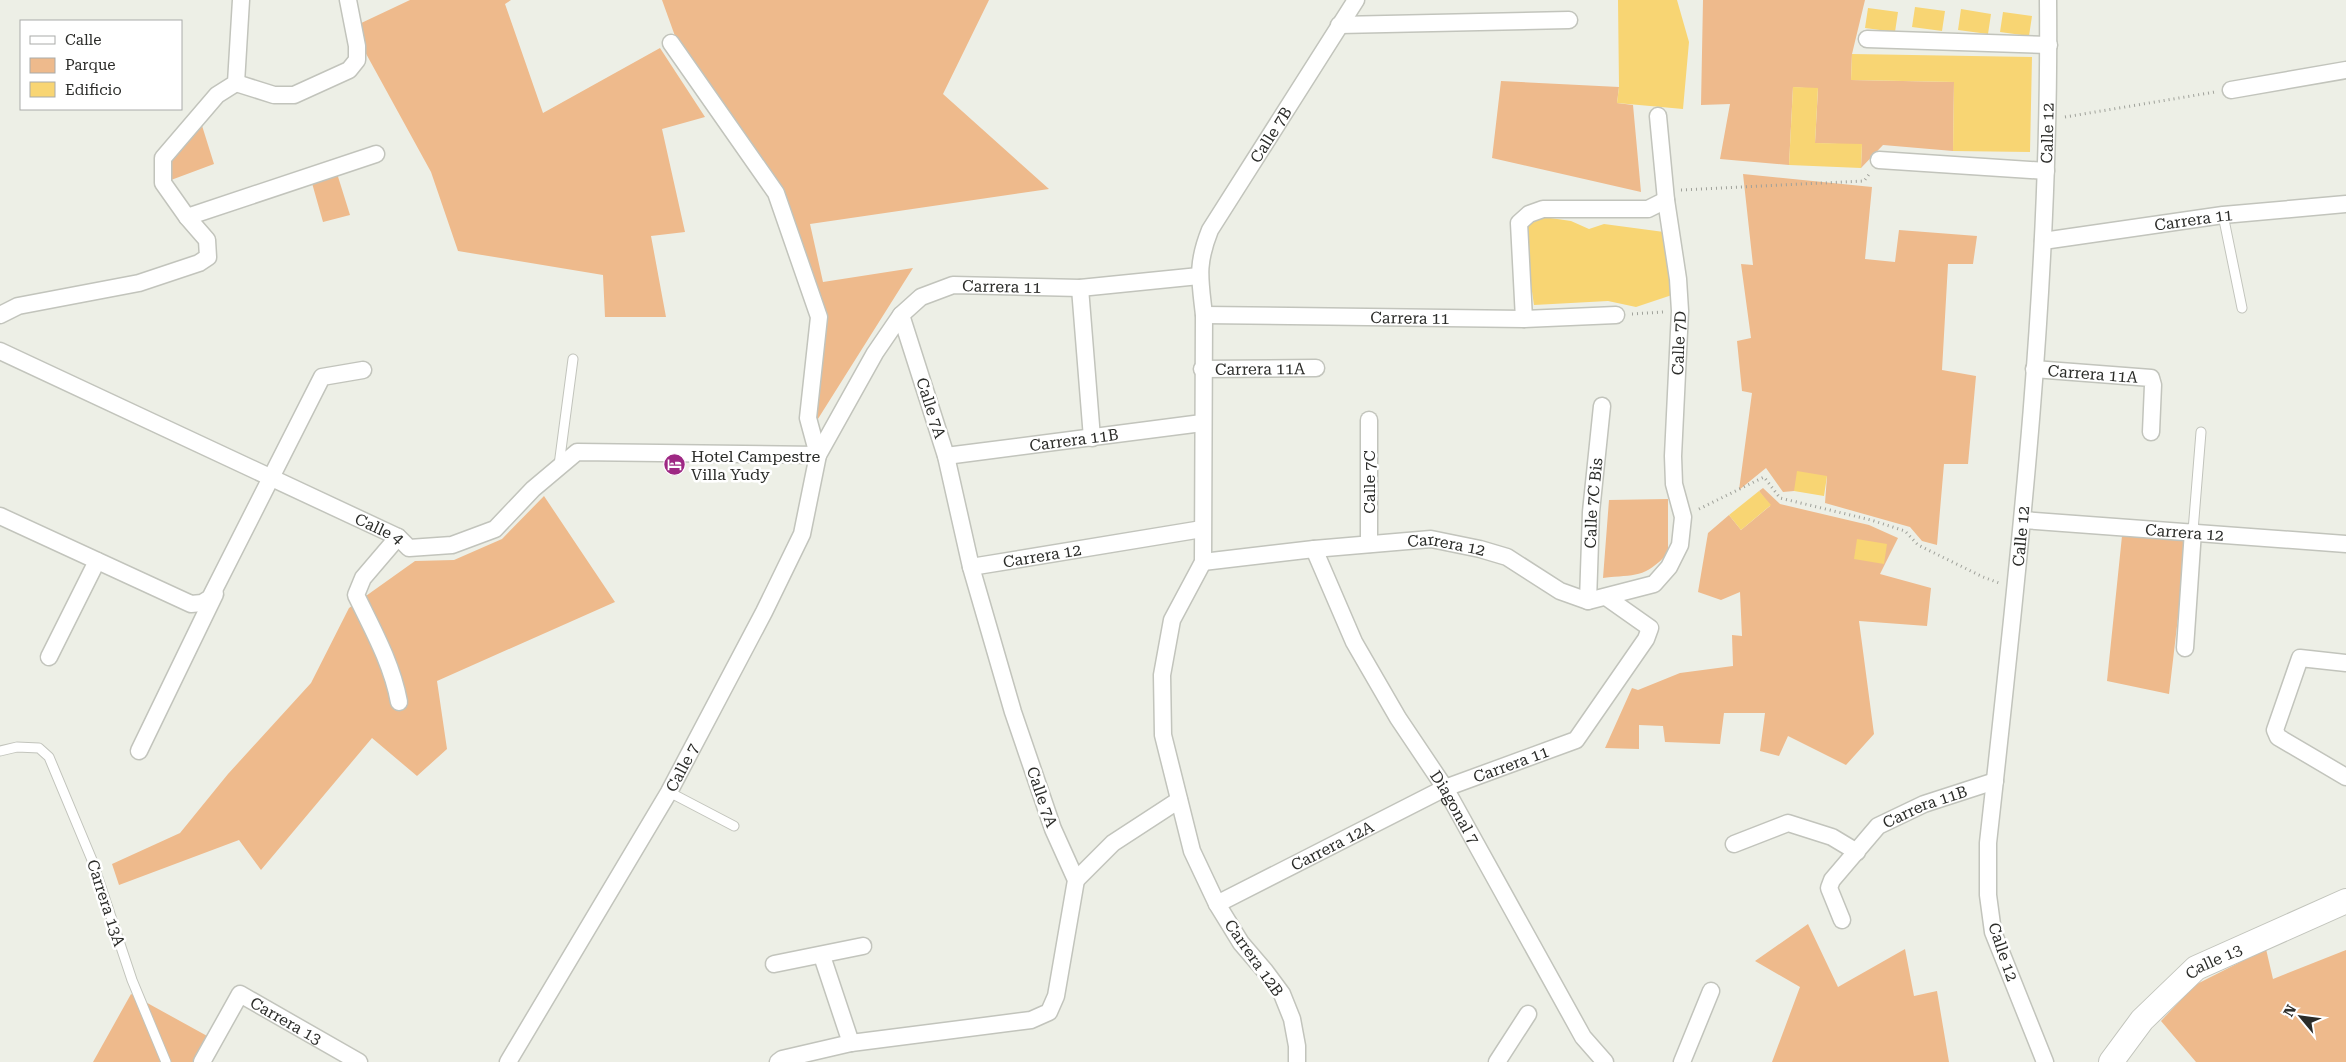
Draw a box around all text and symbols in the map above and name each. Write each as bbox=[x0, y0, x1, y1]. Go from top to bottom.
legend bbox=[20, 20, 182, 110]
text: Calle bbox=[65, 31, 101, 49]
text: Parque bbox=[65, 56, 116, 74]
text: Edificio bbox=[65, 81, 122, 99]
street label: Calle 12 bbox=[2037, 102, 2057, 164]
street label: Calle 7B bbox=[1246, 103, 1295, 166]
street label: Carrera 11 bbox=[2153, 205, 2234, 234]
street label: Carrera 11 bbox=[962, 276, 1042, 297]
street label: Carrera 11 bbox=[1370, 308, 1450, 328]
street label: Calle 7D bbox=[1667, 310, 1689, 376]
street label: Carrera 11A bbox=[1215, 359, 1306, 378]
street label: Carrera 11A bbox=[2047, 361, 2139, 387]
street label: Calle 7A bbox=[912, 375, 950, 442]
street label: Carrera 11B bbox=[1028, 424, 1120, 455]
place label: Hotel Campestre Villa Yudy bbox=[691, 447, 820, 484]
street label: Calle 7C bbox=[1360, 450, 1379, 514]
hotel icon: Hotel Campestre Villa Yudy bbox=[663, 453, 687, 477]
street label: Calle 7C Bis bbox=[1580, 456, 1606, 549]
street label: Calle 12 bbox=[2008, 505, 2033, 567]
street label: Calle 4 bbox=[352, 509, 409, 548]
street label: Carrera 12 bbox=[2144, 520, 2225, 544]
street label: Carrera 12 bbox=[1407, 529, 1488, 560]
street label: Carrera 12 bbox=[1001, 540, 1083, 571]
street label: Calle 7 bbox=[661, 740, 702, 795]
street label: Carrera 11 bbox=[1471, 741, 1551, 786]
street label: Calle 7A bbox=[1023, 764, 1062, 831]
street label: Diagonal 7 bbox=[1426, 767, 1484, 847]
street label: Carrera 11B bbox=[1879, 781, 1970, 832]
street label: Carrera 12A bbox=[1287, 816, 1377, 874]
street label: Carrera 13A bbox=[83, 857, 129, 950]
street label: Carrera 12B bbox=[1220, 916, 1288, 1000]
street label: Calle 12 bbox=[1984, 920, 2022, 984]
street label: Calle 13 bbox=[2181, 939, 2245, 983]
street label: Carrera 13 bbox=[247, 992, 325, 1048]
north arrow bbox=[2276, 992, 2326, 1042]
text: N bbox=[2280, 1002, 2299, 1019]

